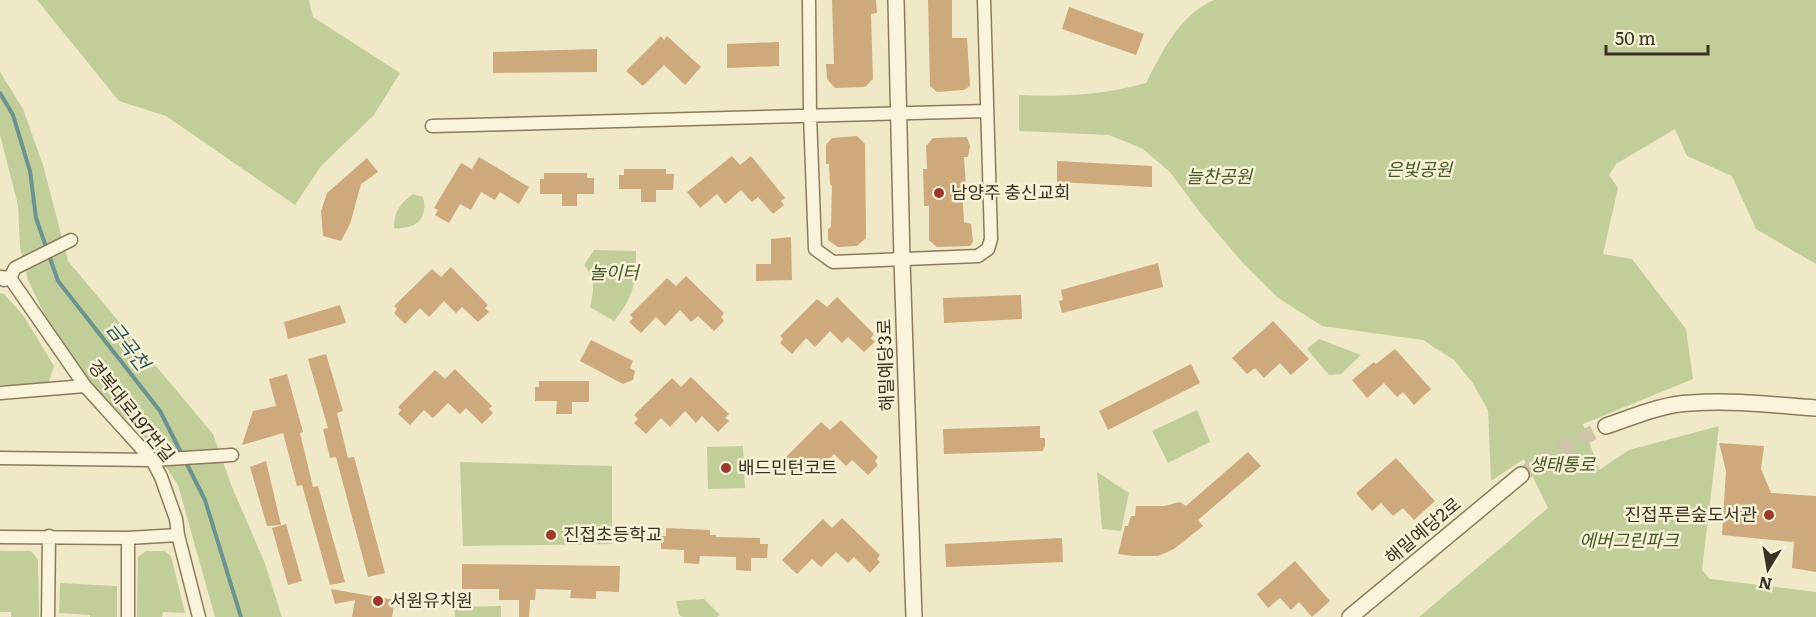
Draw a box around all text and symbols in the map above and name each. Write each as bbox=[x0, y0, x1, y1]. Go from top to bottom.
scale bar bbox=[1606, 18, 1708, 56]
text: 50 m bbox=[1615, 24, 1656, 51]
park label: 은빛공원 bbox=[1386, 155, 1454, 182]
park label: 늘찬공원 bbox=[1186, 162, 1254, 189]
place label: 남양주 충신교회 bbox=[951, 178, 1071, 205]
marker: 남양주 충신교회 bbox=[932, 186, 946, 200]
park label: 놀이터 bbox=[589, 258, 641, 285]
water label: 금곡천 bbox=[101, 314, 160, 378]
street label: 해밀예당3로 bbox=[869, 318, 900, 412]
street label: 경복대로197번길 bbox=[82, 353, 182, 467]
park label: 생태통로 bbox=[1529, 450, 1597, 477]
place label: 배드민턴코트 bbox=[738, 453, 837, 480]
marker: 배드민턴코트 bbox=[719, 461, 733, 475]
street label: 해밀예당2로 bbox=[1378, 490, 1466, 570]
place label: 진접푸른숲도서관 bbox=[1625, 500, 1757, 527]
marker: 진접푸른숲도서관 bbox=[1762, 508, 1776, 522]
place label: 진접초등학교 bbox=[563, 520, 662, 547]
park label: 에버그린파크 bbox=[1579, 526, 1680, 553]
marker: 진접초등학교 bbox=[544, 528, 558, 542]
north arrow bbox=[1738, 539, 1798, 599]
text: N bbox=[1756, 572, 1774, 598]
place label: 서원유치원 bbox=[390, 586, 473, 613]
marker: 서원유치원 bbox=[371, 594, 385, 608]

